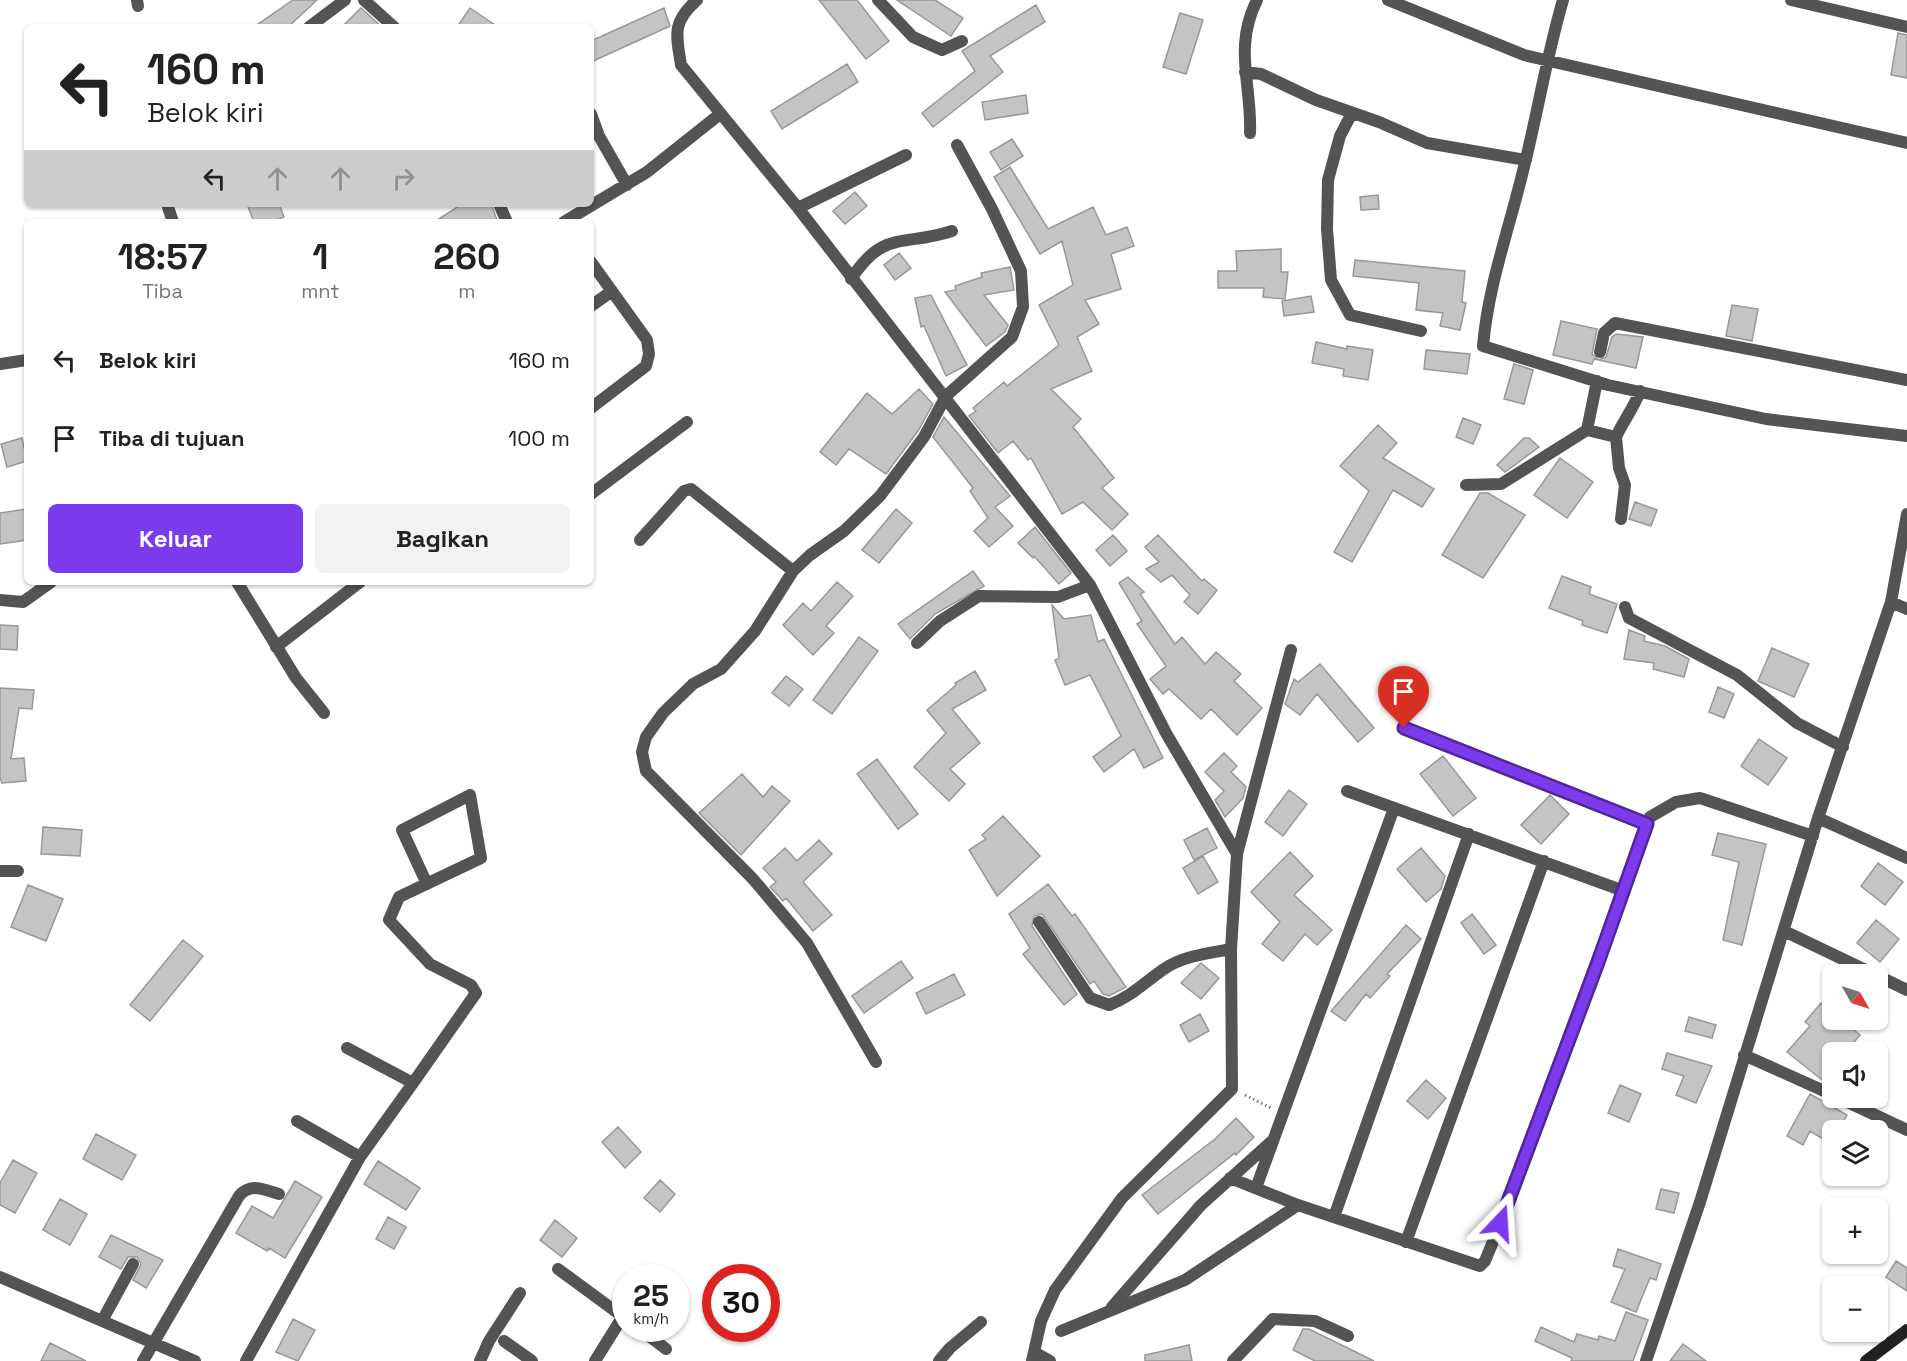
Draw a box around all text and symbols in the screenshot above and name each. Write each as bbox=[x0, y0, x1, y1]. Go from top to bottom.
text: 160 m bbox=[147, 43, 266, 96]
icon: left bbox=[48, 48, 126, 126]
text: Belok kiri bbox=[147, 95, 264, 130]
icon: left bbox=[198, 162, 231, 195]
icon: ahead bbox=[261, 162, 294, 195]
icon: ahead bbox=[324, 162, 357, 195]
icon: right bbox=[387, 162, 420, 195]
text: 18:57 bbox=[118, 234, 207, 280]
text: 1 bbox=[312, 234, 328, 280]
text: 260 bbox=[433, 234, 500, 280]
text: Tiba bbox=[142, 278, 183, 304]
text: mnt bbox=[301, 278, 340, 304]
text: m bbox=[458, 278, 475, 304]
icon: left bbox=[48, 344, 81, 377]
text: Belok kiri bbox=[99, 346, 196, 374]
text: 160 m bbox=[509, 346, 570, 374]
icon: arrive bbox=[48, 422, 81, 455]
text: Tiba di tujuan bbox=[99, 424, 245, 452]
text: 100 m bbox=[508, 424, 570, 452]
button: Keluar bbox=[48, 504, 303, 573]
button: Bagikan bbox=[315, 504, 570, 573]
pin bbox=[1378, 666, 1429, 728]
icon: arrive bbox=[1387, 675, 1420, 708]
north arrow bbox=[1822, 964, 1888, 1030]
map controls bbox=[1822, 964, 1888, 1342]
button: sound bbox=[1822, 1042, 1888, 1108]
button: layers bbox=[1822, 1120, 1888, 1186]
position arrow bbox=[1468, 1191, 1532, 1255]
button: + bbox=[1822, 1198, 1888, 1264]
speed limit sign: 30 bbox=[702, 1264, 780, 1342]
text: 25 bbox=[633, 1276, 669, 1315]
button: − bbox=[1822, 1276, 1888, 1342]
text: km/h bbox=[633, 1309, 669, 1328]

